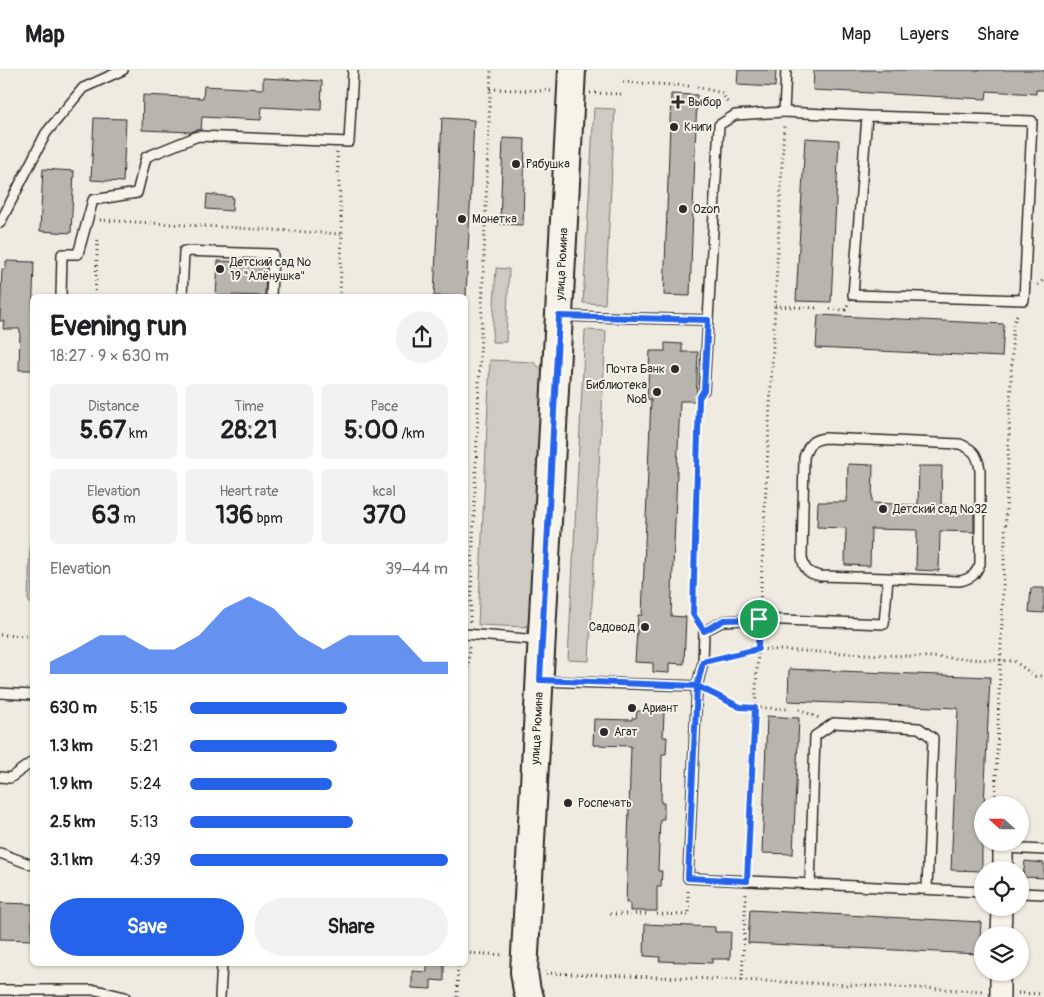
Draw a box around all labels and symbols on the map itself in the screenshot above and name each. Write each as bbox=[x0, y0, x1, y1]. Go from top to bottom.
place label: Выбор bbox=[688, 95, 722, 110]
marker: Выбор bbox=[672, 96, 684, 108]
place label: Книги bbox=[684, 120, 712, 135]
marker: Книги bbox=[668, 121, 680, 133]
place label: Рябушка bbox=[526, 157, 570, 172]
marker: Рябушка bbox=[510, 158, 522, 170]
place label: Ozon bbox=[693, 202, 720, 217]
marker: Ozon bbox=[677, 203, 689, 215]
place label: Монетка bbox=[472, 212, 517, 227]
marker: Монетка bbox=[456, 213, 468, 225]
street label: улица Рюмина bbox=[553, 227, 572, 302]
place label: Детский сад № 19 "Алёнушка" bbox=[229, 255, 312, 284]
marker: Детский сад № 19 "Алёнушка" bbox=[214, 263, 226, 275]
place label: Почта Банк bbox=[606, 362, 665, 377]
marker: Почта Банк bbox=[669, 363, 681, 375]
place label: Библиотека №8 bbox=[586, 378, 647, 407]
marker: Библиотека №8 bbox=[651, 386, 663, 398]
place label: Детский сад №32 bbox=[892, 502, 988, 517]
marker: Детский сад №32 bbox=[877, 503, 889, 515]
pin bbox=[738, 598, 780, 640]
place label: Садовод bbox=[589, 620, 636, 635]
marker: Садовод bbox=[639, 621, 651, 633]
street label: улица Рюмина bbox=[528, 691, 547, 766]
place label: Ариант bbox=[642, 701, 678, 716]
marker: Ариант bbox=[626, 702, 638, 714]
place label: Агат bbox=[614, 725, 637, 740]
marker: Агат bbox=[598, 726, 610, 738]
place label: Роспечать bbox=[578, 796, 632, 811]
north arrow bbox=[974, 796, 1029, 851]
marker: Роспечать bbox=[562, 797, 574, 809]

